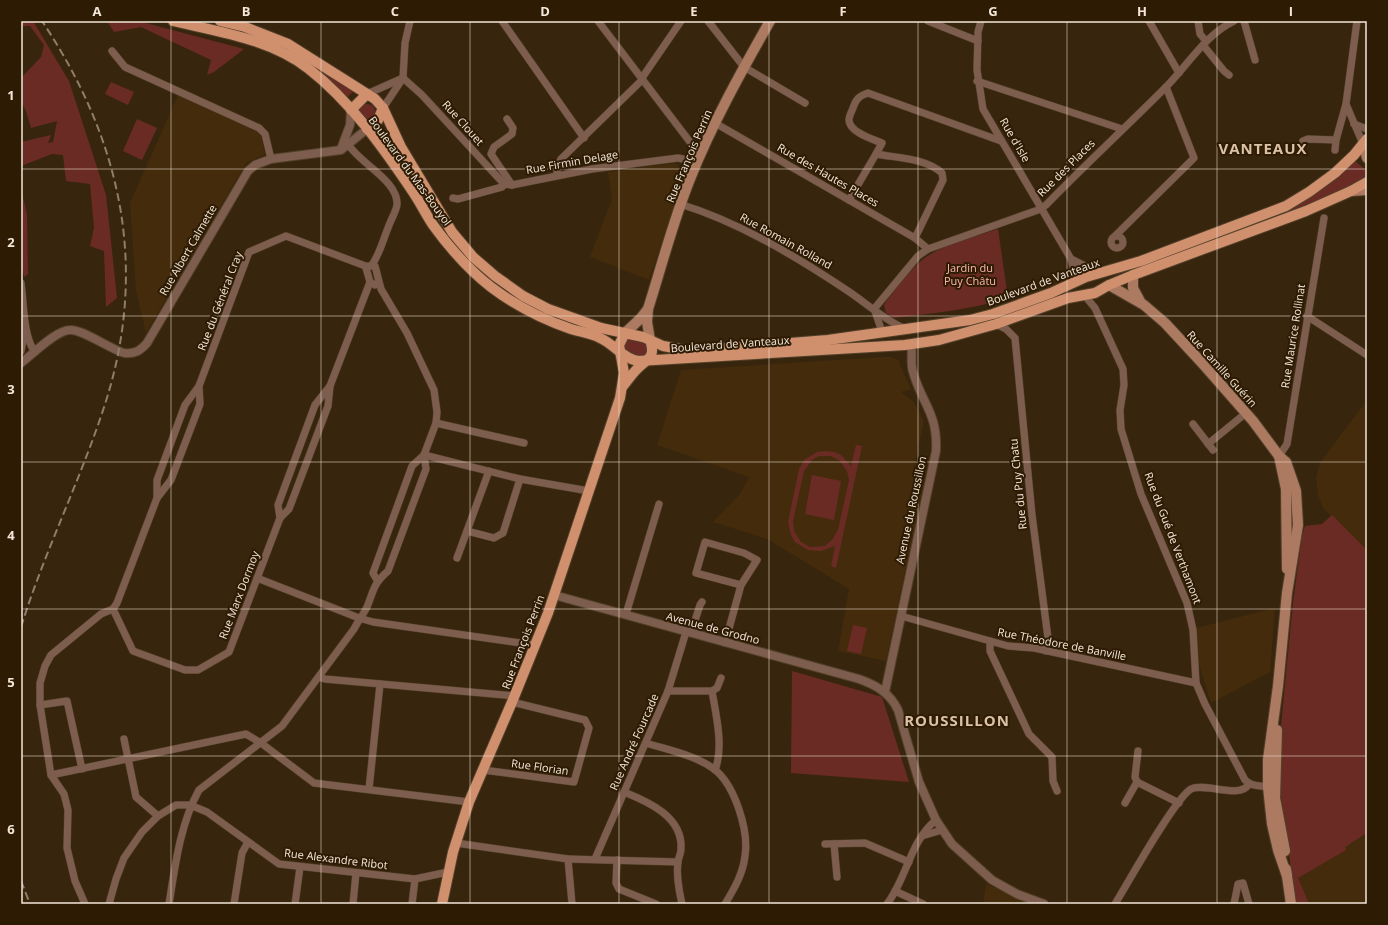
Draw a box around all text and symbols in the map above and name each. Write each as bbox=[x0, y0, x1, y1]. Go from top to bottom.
text: A bbox=[93, 2, 102, 20]
text: B bbox=[242, 2, 251, 20]
text: C bbox=[391, 2, 399, 20]
text: D bbox=[540, 2, 550, 20]
text: E bbox=[690, 2, 698, 20]
text: F bbox=[839, 2, 847, 20]
text: G bbox=[988, 2, 998, 20]
text: H bbox=[1137, 2, 1147, 20]
text: I bbox=[1289, 2, 1293, 20]
text: 1 bbox=[7, 86, 15, 104]
street label: Rue Clouet bbox=[439, 97, 488, 148]
street label: Rue François Perrin bbox=[662, 107, 715, 205]
street label: Boulevard du Mas-Bouyol bbox=[366, 113, 455, 228]
street label: Rue d'Isle bbox=[997, 115, 1034, 165]
street label: Rue des Places bbox=[1034, 136, 1098, 200]
district label: VANTEAUX bbox=[1218, 138, 1308, 158]
street label: Rue des Hautes Places bbox=[775, 139, 882, 210]
street label: Rue Firmin Delage bbox=[525, 146, 619, 177]
street label: Rue Albert Calmette bbox=[155, 202, 220, 298]
street label: Rue Romain Rolland bbox=[737, 209, 835, 272]
text: 2 bbox=[7, 233, 15, 251]
street label: Rue du Général Cray bbox=[194, 249, 246, 353]
street label: Boulevard de Vanteaux bbox=[984, 254, 1102, 309]
park label: Jardin du Puy Châtu bbox=[944, 260, 996, 288]
street label: Rue Maurice Rollinat bbox=[1277, 283, 1308, 389]
street label: Rue Camille Guérin bbox=[1184, 327, 1261, 410]
street label: Boulevard de Vanteaux bbox=[670, 332, 790, 355]
text: 3 bbox=[7, 380, 15, 398]
street label: Rue du Puy Chatu bbox=[1005, 438, 1030, 530]
street label: Avenue du Roussillon bbox=[892, 455, 929, 565]
street label: Rue du Gué de Verthamont bbox=[1141, 470, 1206, 606]
text: 4 bbox=[7, 526, 15, 544]
street label: Rue Marx Dormoy bbox=[215, 548, 262, 641]
street label: Rue François Perrin bbox=[498, 593, 547, 691]
street label: Avenue de Grodno bbox=[665, 608, 762, 647]
street label: Rue Théodore de Banville bbox=[996, 624, 1128, 663]
text: 5 bbox=[7, 673, 15, 691]
street label: Rue André Fourcade bbox=[605, 691, 662, 793]
district label: ROUSSILLON bbox=[904, 710, 1010, 730]
street label: Rue Florian bbox=[510, 755, 570, 778]
text: 6 bbox=[7, 820, 15, 838]
street label: Rue Alexandre Ribot bbox=[283, 845, 389, 872]

